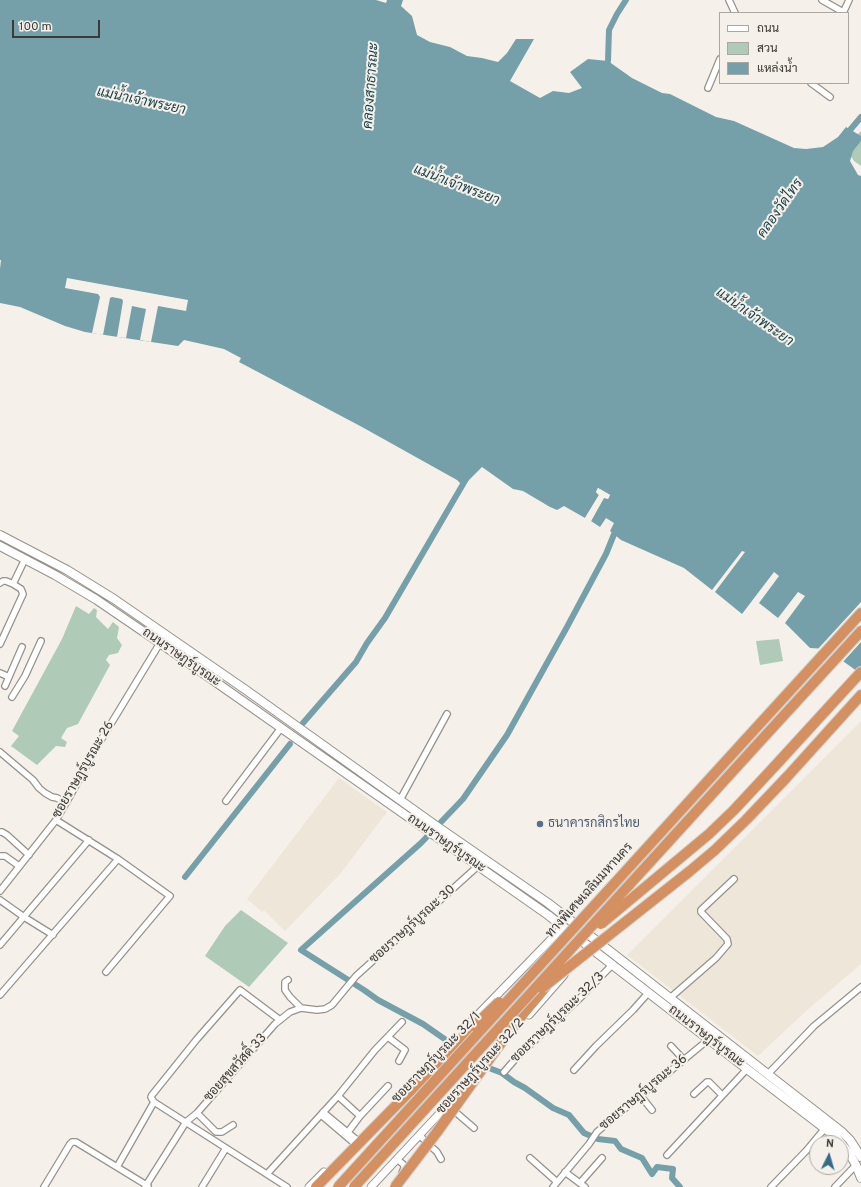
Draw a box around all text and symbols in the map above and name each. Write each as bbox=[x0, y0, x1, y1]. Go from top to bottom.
scale bar bbox=[14, 12, 102, 38]
legend bbox=[719, 12, 849, 84]
text: 100 m bbox=[19, 19, 52, 35]
text: ถนน bbox=[757, 21, 779, 37]
text: สวน bbox=[757, 41, 778, 57]
water label: คลองสาธารณะ bbox=[361, 42, 383, 130]
text: แหล่งน้ำ bbox=[757, 61, 797, 77]
water label: แม่น้ำเจ้าพระยา bbox=[95, 84, 187, 120]
water label: แม่น้ำเจ้าพระยา bbox=[411, 162, 501, 210]
water label: คลองวัดไทร bbox=[755, 176, 807, 242]
water label: แม่น้ำเจ้าพระยา bbox=[712, 285, 796, 351]
street label: ถนนราษฎร์บูรณะ bbox=[139, 625, 223, 691]
street label: ซอยราษฎร์บูรณะ 26 bbox=[50, 719, 118, 821]
street label: ถนนราษฎร์บูรณะ bbox=[404, 811, 488, 877]
place label: ธนาคารกสิกรไทย bbox=[548, 816, 640, 832]
marker: ธนาคารกสิกรไทย bbox=[535, 819, 545, 829]
street label: ทางพิเศษเฉลิมมหานคร bbox=[543, 840, 637, 942]
street label: ซอยราษฎร์บูรณะ 30 bbox=[367, 882, 459, 968]
street label: ซอยราษฎร์บูรณะ 32/3 bbox=[508, 969, 608, 1067]
street label: ถนนราษฎร์บูรณะ bbox=[665, 1002, 747, 1072]
street label: ซอยราษฎร์บูรณะ 32/1 bbox=[389, 1009, 485, 1107]
street label: ซอยราษฎร์บูรณะ 32/2 bbox=[434, 1016, 528, 1118]
street label: ซอยสุขสวัสดิ์ 33 bbox=[201, 1031, 271, 1105]
street label: ซอยราษฎร์บูรณะ 36 bbox=[597, 1052, 691, 1134]
north arrow bbox=[809, 1135, 849, 1175]
text: N bbox=[825, 1137, 835, 1151]

